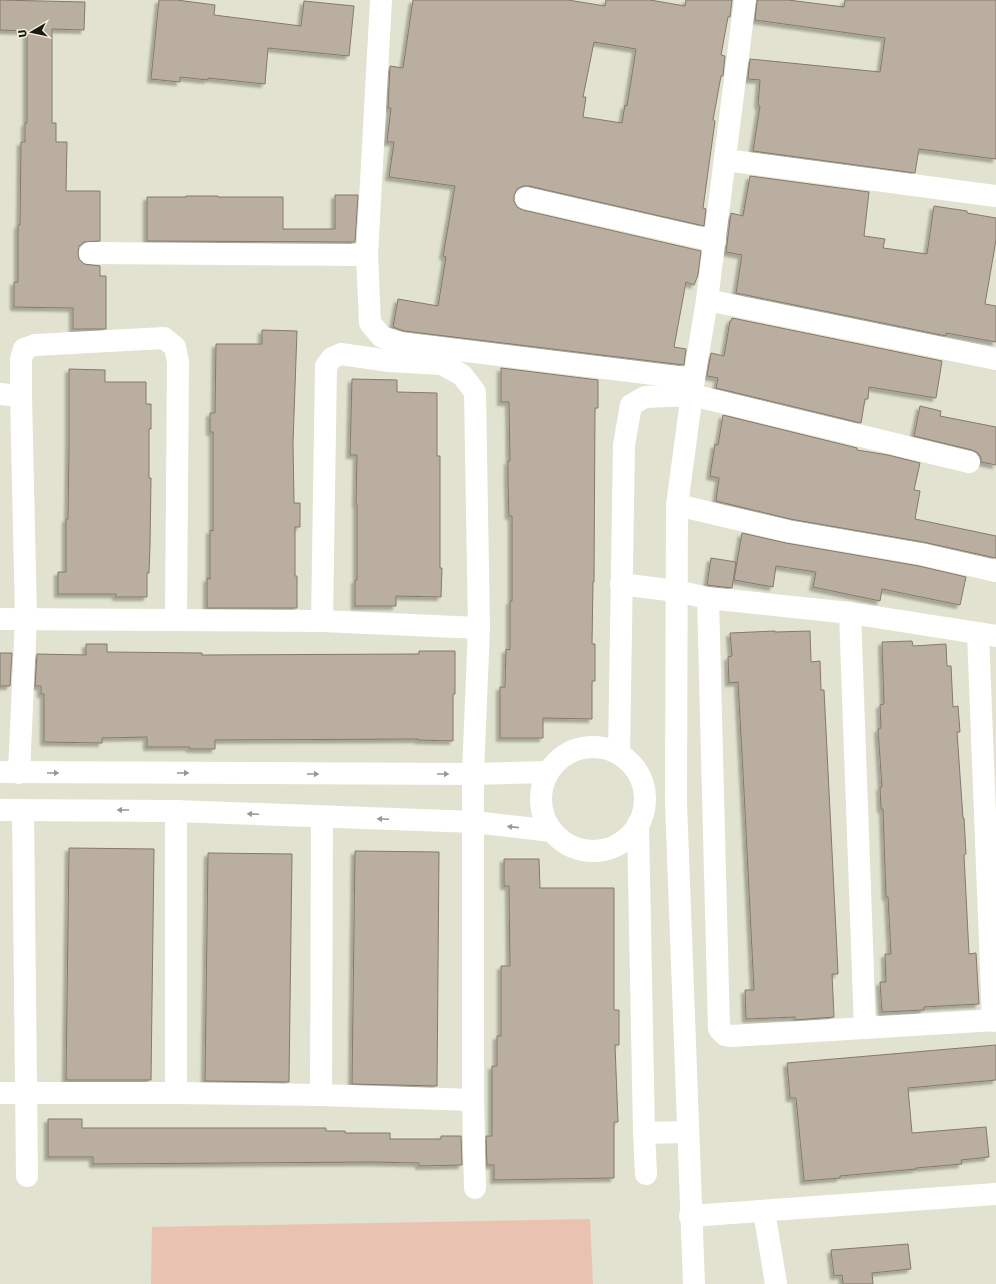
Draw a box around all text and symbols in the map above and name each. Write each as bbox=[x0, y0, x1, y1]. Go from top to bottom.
north arrow bbox=[12, 12, 52, 52]
text: U bbox=[14, 29, 31, 39]
one-way arrow bbox=[47, 770, 60, 776]
one-way arrow bbox=[177, 770, 190, 776]
one-way arrow bbox=[307, 771, 320, 777]
one-way arrow bbox=[437, 771, 450, 777]
one-way arrow bbox=[116, 807, 129, 813]
one-way arrow bbox=[246, 811, 259, 817]
one-way arrow bbox=[376, 816, 389, 822]
one-way arrow bbox=[507, 823, 519, 830]

